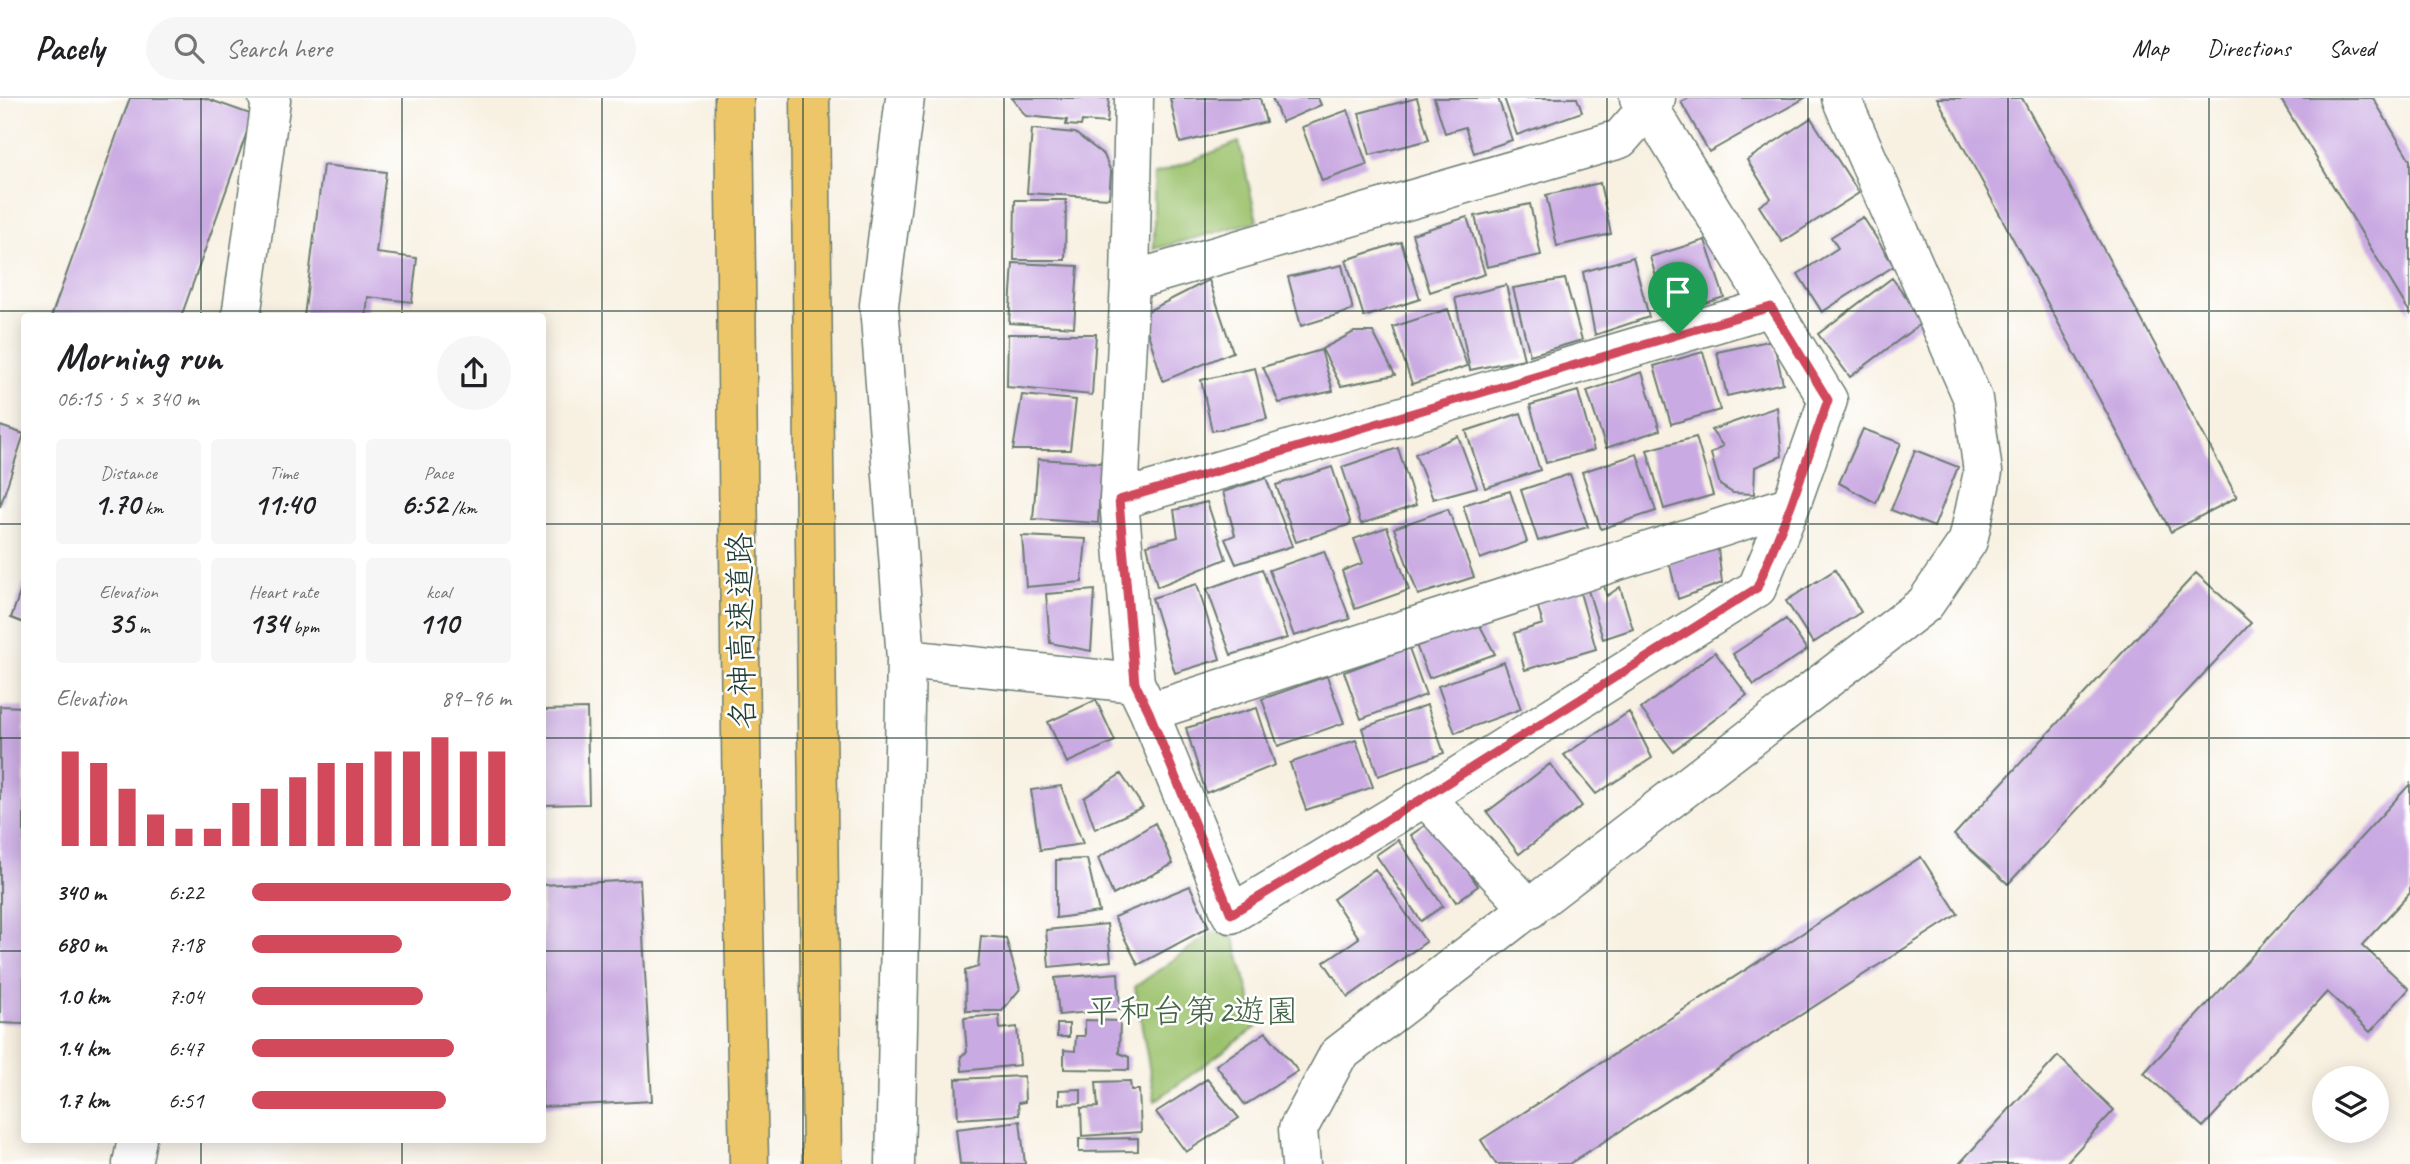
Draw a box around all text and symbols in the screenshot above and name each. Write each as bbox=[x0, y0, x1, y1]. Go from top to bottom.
search box bbox=[146, 17, 636, 80]
text: Pacely bbox=[35, 27, 104, 69]
icon: search bbox=[170, 29, 208, 67]
text: Search here bbox=[226, 32, 332, 65]
text: Map bbox=[2132, 33, 2169, 63]
text: Directions bbox=[2207, 33, 2290, 63]
text: Saved bbox=[2328, 33, 2375, 63]
pin bbox=[1648, 262, 1708, 334]
icon: arrive bbox=[1659, 273, 1697, 311]
text: Morning run bbox=[56, 334, 222, 381]
button: share bbox=[437, 336, 511, 410]
text: 06:15 · 5 × 340 m bbox=[56, 384, 199, 413]
text: Distance bbox=[100, 461, 157, 485]
text: Time bbox=[269, 461, 298, 485]
text: Pace bbox=[424, 461, 453, 485]
text: 1.70 bbox=[94, 485, 140, 523]
text: 11:40 bbox=[254, 485, 313, 523]
text: 6:52 bbox=[400, 485, 447, 523]
text: km bbox=[140, 496, 163, 520]
text: /km bbox=[447, 496, 477, 520]
street label: 名神高速道路 bbox=[718, 532, 764, 730]
text: Elevation bbox=[99, 580, 158, 604]
text: Heart rate bbox=[249, 580, 318, 604]
text: kcal bbox=[426, 580, 451, 604]
text: 35 bbox=[108, 604, 134, 642]
text: 134 bbox=[248, 604, 288, 642]
text: 110 bbox=[418, 604, 459, 642]
text: m bbox=[134, 615, 149, 639]
text: bpm bbox=[288, 615, 319, 639]
text: Elevation bbox=[56, 684, 127, 713]
text: 89–96 m bbox=[441, 684, 511, 713]
text: 340 m bbox=[56, 878, 106, 907]
text: 6:22 bbox=[168, 878, 204, 907]
text: 680 m bbox=[56, 930, 106, 959]
text: 7:18 bbox=[168, 930, 204, 959]
text: 1.0 km bbox=[56, 982, 110, 1011]
text: 7:04 bbox=[168, 982, 204, 1011]
park label: 平和台第2遊園 bbox=[1086, 990, 1298, 1032]
text: 1.4 km bbox=[56, 1034, 110, 1063]
text: 6:47 bbox=[168, 1034, 204, 1063]
map controls bbox=[2312, 1066, 2389, 1143]
button: layers bbox=[2312, 1066, 2389, 1143]
text: 1.7 km bbox=[56, 1086, 109, 1115]
text: 6:51 bbox=[168, 1086, 204, 1115]

